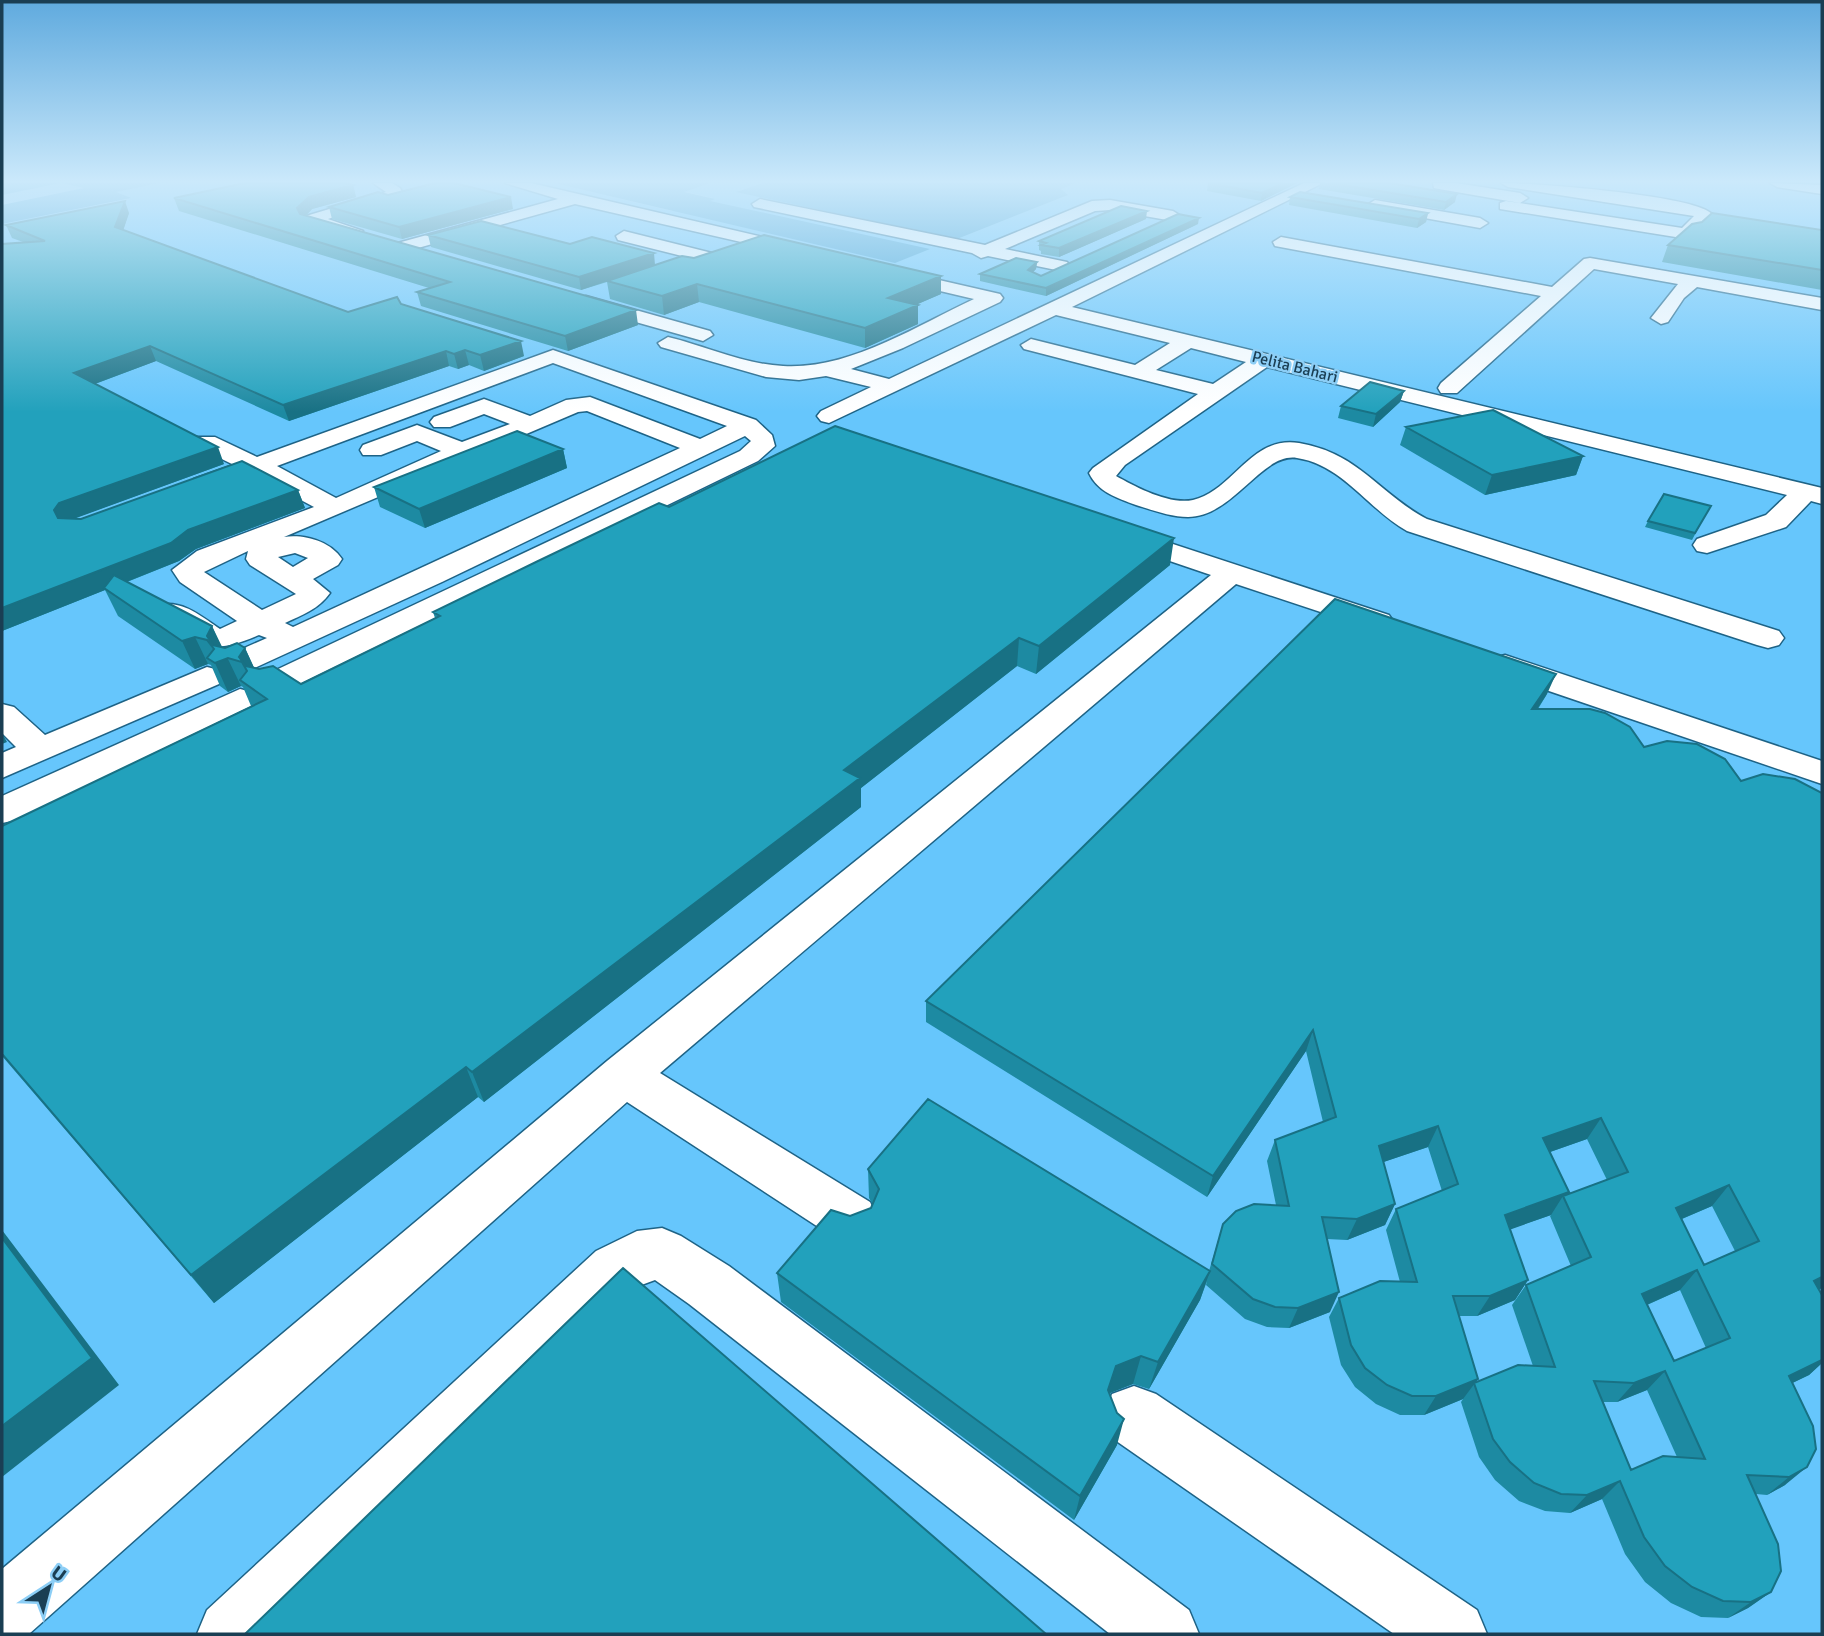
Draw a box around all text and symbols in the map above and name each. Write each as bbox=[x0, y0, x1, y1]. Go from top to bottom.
street label: Pelita Bahari bbox=[1250, 347, 1340, 387]
north arrow bbox=[14, 1552, 84, 1622]
text: U bbox=[46, 1561, 71, 1588]

